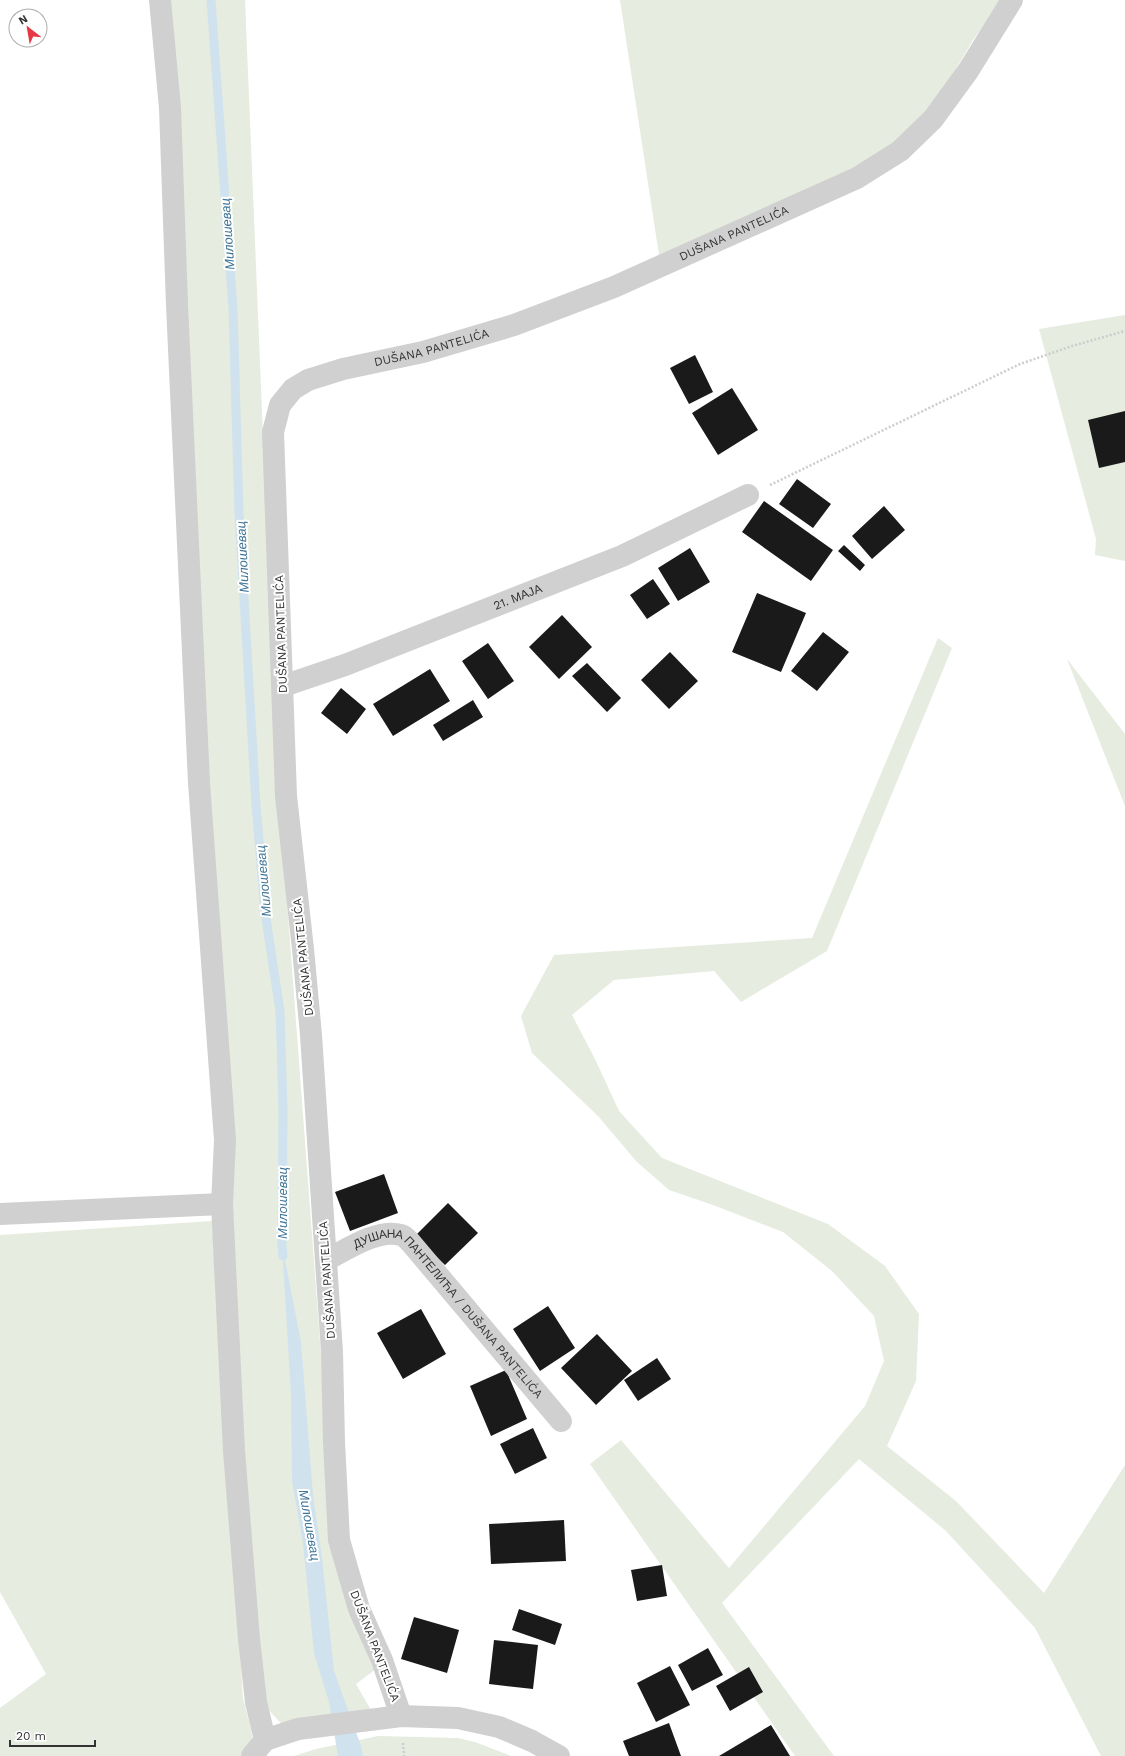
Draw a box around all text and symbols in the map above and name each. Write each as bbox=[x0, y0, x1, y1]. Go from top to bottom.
north arrow bbox=[8, 8, 48, 48]
text: N bbox=[16, 12, 30, 28]
water label: Милошевац bbox=[218, 198, 237, 270]
street label: DUŠANA PANTELIĆA bbox=[677, 203, 791, 264]
street label: DUŠANA PANTELIĆA bbox=[373, 326, 491, 369]
water label: Милошевац bbox=[233, 521, 252, 593]
street label: DUŠANA PANTELIĆA bbox=[272, 575, 290, 693]
street label: 21. МАЈА bbox=[491, 581, 544, 613]
water label: Милошевац bbox=[253, 845, 274, 917]
street label: DUŠANA PANTELIĆA bbox=[290, 897, 316, 1017]
water label: Милошевац bbox=[275, 1167, 290, 1239]
street label: DUŠANA PANTELIĆA bbox=[316, 1220, 338, 1339]
street label: ДУШАНА ПАНТЕЛИЋА / DUŠANA PANTELIĆA bbox=[351, 1227, 546, 1401]
water label: Милошевац bbox=[296, 1488, 323, 1562]
street label: DUŠANA PANTELIĆA bbox=[347, 1588, 403, 1704]
scale bar bbox=[10, 1722, 95, 1748]
text: 20 m bbox=[16, 1729, 46, 1743]

